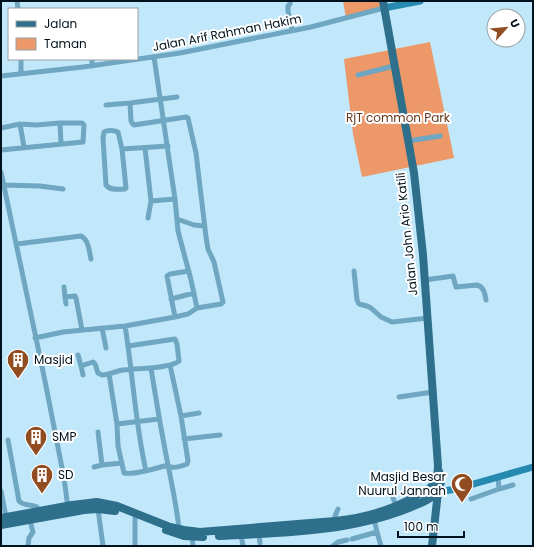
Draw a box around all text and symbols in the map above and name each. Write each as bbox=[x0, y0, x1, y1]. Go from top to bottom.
legend bbox=[8, 8, 138, 60]
north arrow bbox=[486, 8, 526, 48]
street label: Jalan Arif Rahman Hakim bbox=[151, 10, 303, 55]
text: Jalan bbox=[44, 15, 77, 32]
text: U bbox=[506, 16, 524, 31]
text: Taman bbox=[44, 35, 87, 52]
park label: RjT common Park bbox=[346, 109, 451, 126]
street label: Jalan John Ario Katili bbox=[392, 171, 421, 297]
building icon: Masjid bbox=[5, 347, 31, 380]
place label: Masjid bbox=[34, 351, 73, 368]
building icon: SMP bbox=[23, 424, 49, 457]
place label: SMP bbox=[52, 428, 76, 445]
building icon: SD bbox=[29, 462, 55, 495]
place label: SD bbox=[58, 466, 74, 483]
place label: Masjid Besar Nuurul Jannah bbox=[358, 468, 447, 499]
mosque icon: Masjid Besar Nuurul Jannah bbox=[449, 471, 475, 504]
scale bar bbox=[398, 513, 464, 539]
text: 100 m bbox=[404, 518, 438, 535]

